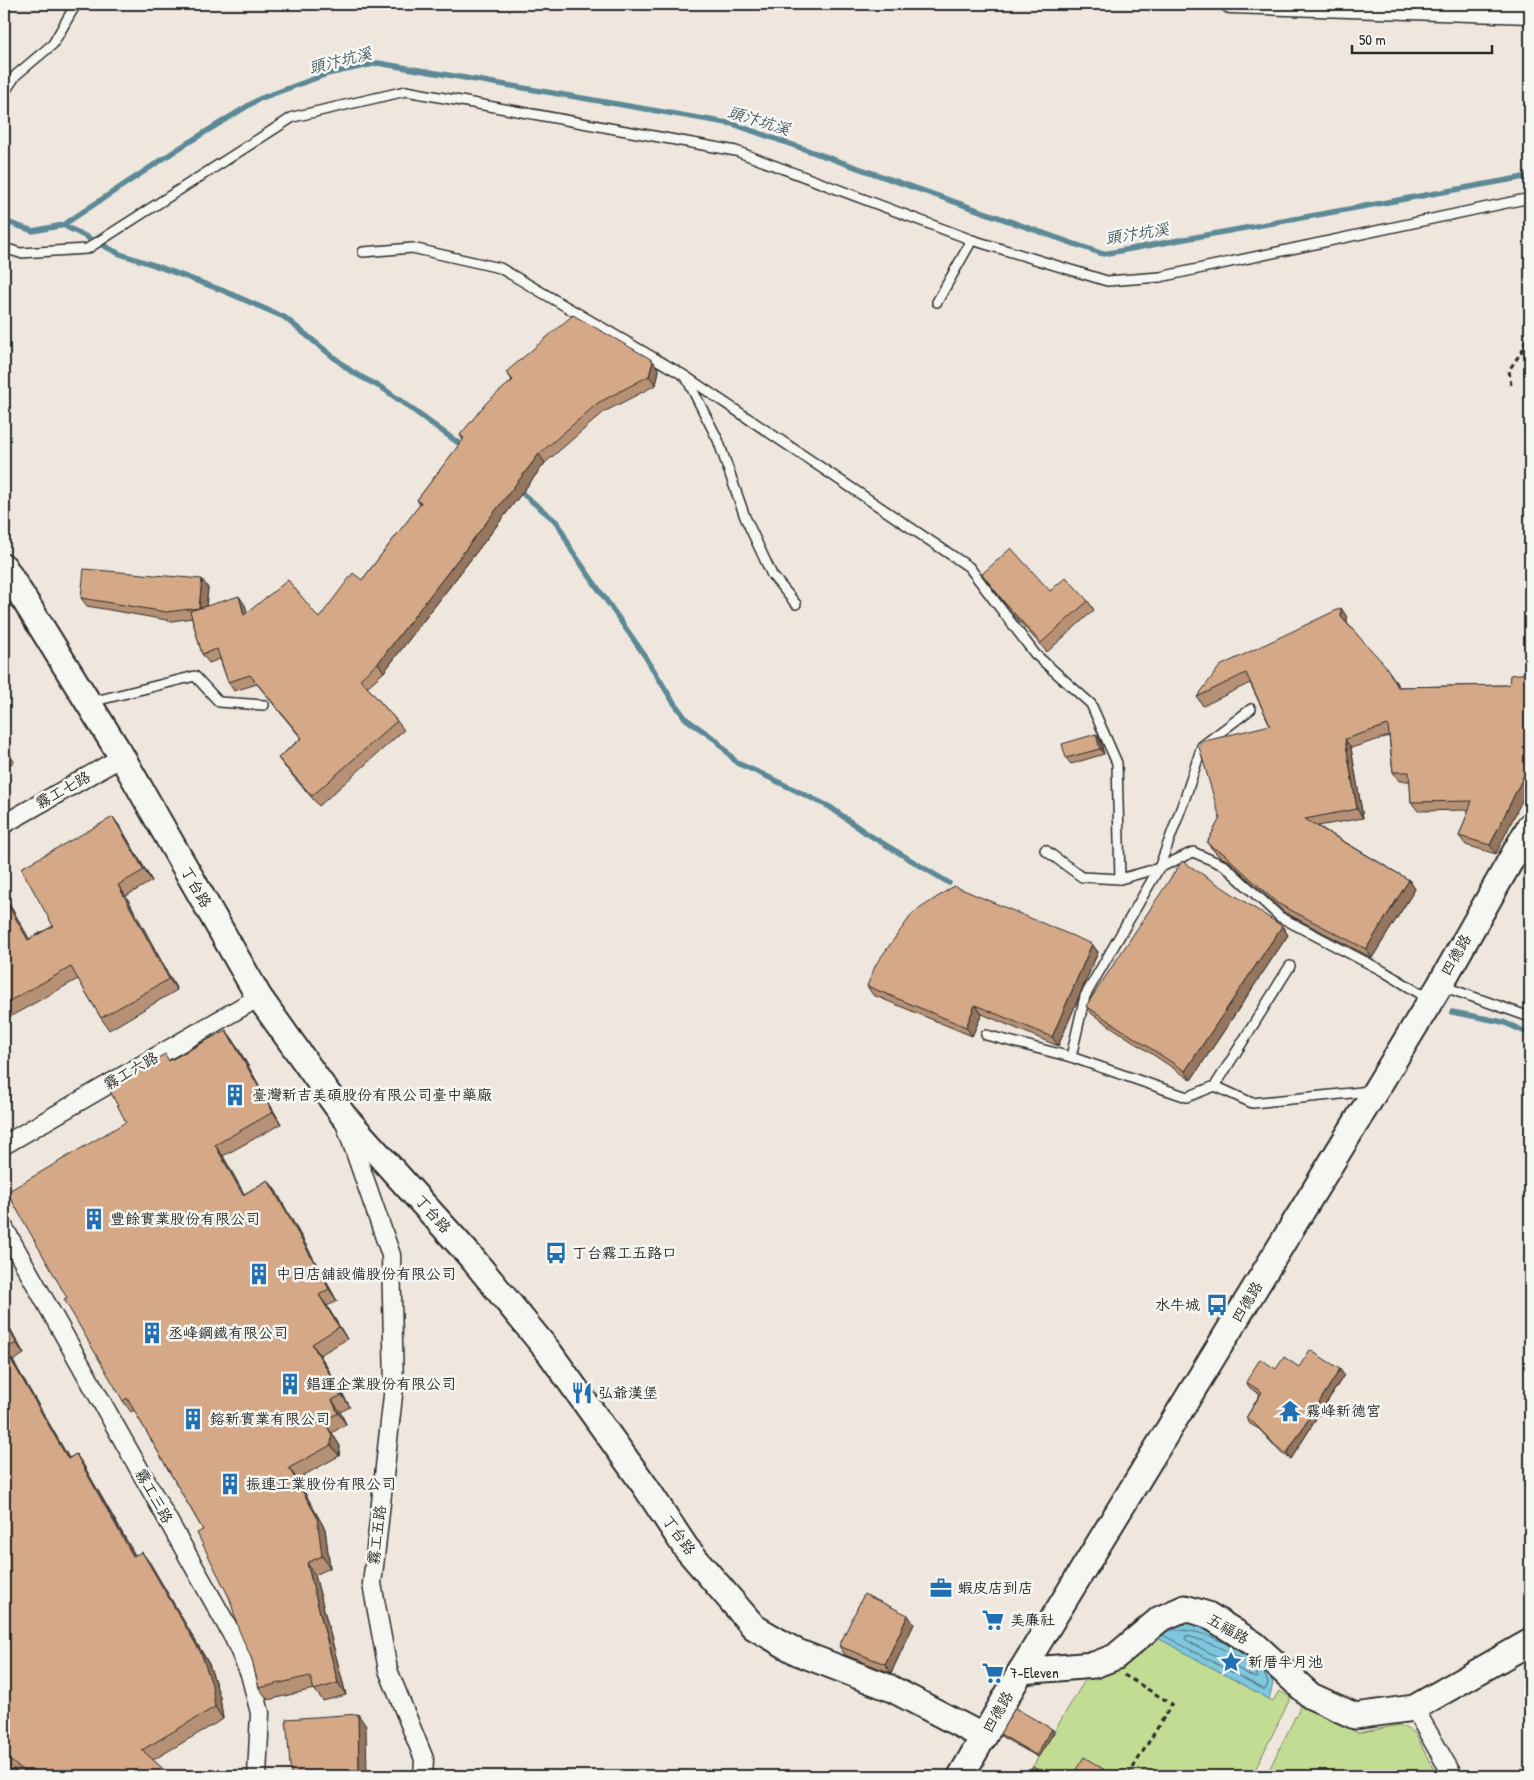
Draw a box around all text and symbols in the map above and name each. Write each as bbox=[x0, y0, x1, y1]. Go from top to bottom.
scale bar bbox=[1352, 22, 1492, 54]
text: 50 m bbox=[1359, 29, 1386, 50]
water label: 頭汴坑溪 bbox=[306, 41, 375, 78]
water label: 頭汴坑溪 bbox=[725, 100, 794, 140]
water label: 頭汴坑溪 bbox=[1104, 217, 1171, 249]
street label: 霧工七路 bbox=[31, 766, 94, 813]
street label: 丁台路 bbox=[176, 862, 217, 911]
street label: 四德路 bbox=[1435, 930, 1476, 979]
street label: 霧工六路 bbox=[100, 1046, 162, 1095]
building icon: 臺灣新吉美碩股份有限公司臺中藥廠 bbox=[222, 1082, 248, 1108]
place label: 臺灣新吉美碩股份有限公司臺中藥廠 bbox=[252, 1084, 492, 1105]
street label: 丁台路 bbox=[411, 1190, 456, 1237]
building icon: 豐餘實業股份有限公司 bbox=[81, 1206, 107, 1232]
place label: 豐餘實業股份有限公司 bbox=[110, 1208, 260, 1229]
bus stop icon: 丁台霧工五路口 bbox=[543, 1240, 569, 1266]
place label: 丁台霧工五路口 bbox=[572, 1242, 677, 1263]
building icon: 中日店舖設備股份有限公司 bbox=[246, 1261, 272, 1287]
place label: 中日店舖設備股份有限公司 bbox=[276, 1263, 456, 1284]
street label: 四德路 bbox=[1226, 1277, 1267, 1326]
bus stop icon: 水牛城 bbox=[1204, 1292, 1230, 1318]
place label: 水牛城 bbox=[1155, 1294, 1200, 1315]
building icon: 丞峰鋼鐵有限公司 bbox=[139, 1320, 165, 1346]
place label: 丞峰鋼鐵有限公司 bbox=[168, 1322, 288, 1343]
building icon: 錩運企業股份有限公司 bbox=[277, 1371, 303, 1397]
place label: 錩運企業股份有限公司 bbox=[306, 1373, 456, 1394]
restaurant icon: 弘爺漢堡 bbox=[569, 1380, 595, 1406]
place label: 弘爺漢堡 bbox=[598, 1382, 658, 1403]
temple icon: 霧峰新德宮 bbox=[1277, 1398, 1303, 1424]
place label: 霧峰新德宮 bbox=[1306, 1400, 1381, 1421]
building icon: 鎔新實業有限公司 bbox=[180, 1406, 206, 1432]
place label: 鎔新實業有限公司 bbox=[210, 1408, 330, 1429]
street label: 霧工三路 bbox=[131, 1464, 178, 1527]
building icon: 振連工業股份有限公司 bbox=[217, 1471, 243, 1497]
place label: 振連工業股份有限公司 bbox=[246, 1473, 396, 1494]
street label: 霧工五路 bbox=[362, 1504, 391, 1566]
street label: 丁台路 bbox=[658, 1510, 701, 1559]
office icon: 蝦皮店到店 bbox=[928, 1575, 954, 1601]
place label: 蝦皮店到店 bbox=[958, 1577, 1033, 1598]
supermarket icon: 美廉社 bbox=[980, 1607, 1006, 1633]
street label: 五福路 bbox=[1204, 1608, 1253, 1649]
place label: 美廉社 bbox=[1010, 1609, 1055, 1630]
place icon: 新厝半月池 bbox=[1218, 1649, 1244, 1675]
place label: 新厝半月池 bbox=[1248, 1651, 1323, 1672]
supermarket icon: 7-Eleven bbox=[980, 1660, 1006, 1686]
place label: 7-Eleven bbox=[1010, 1662, 1059, 1683]
street label: 四德路 bbox=[977, 1687, 1018, 1736]

